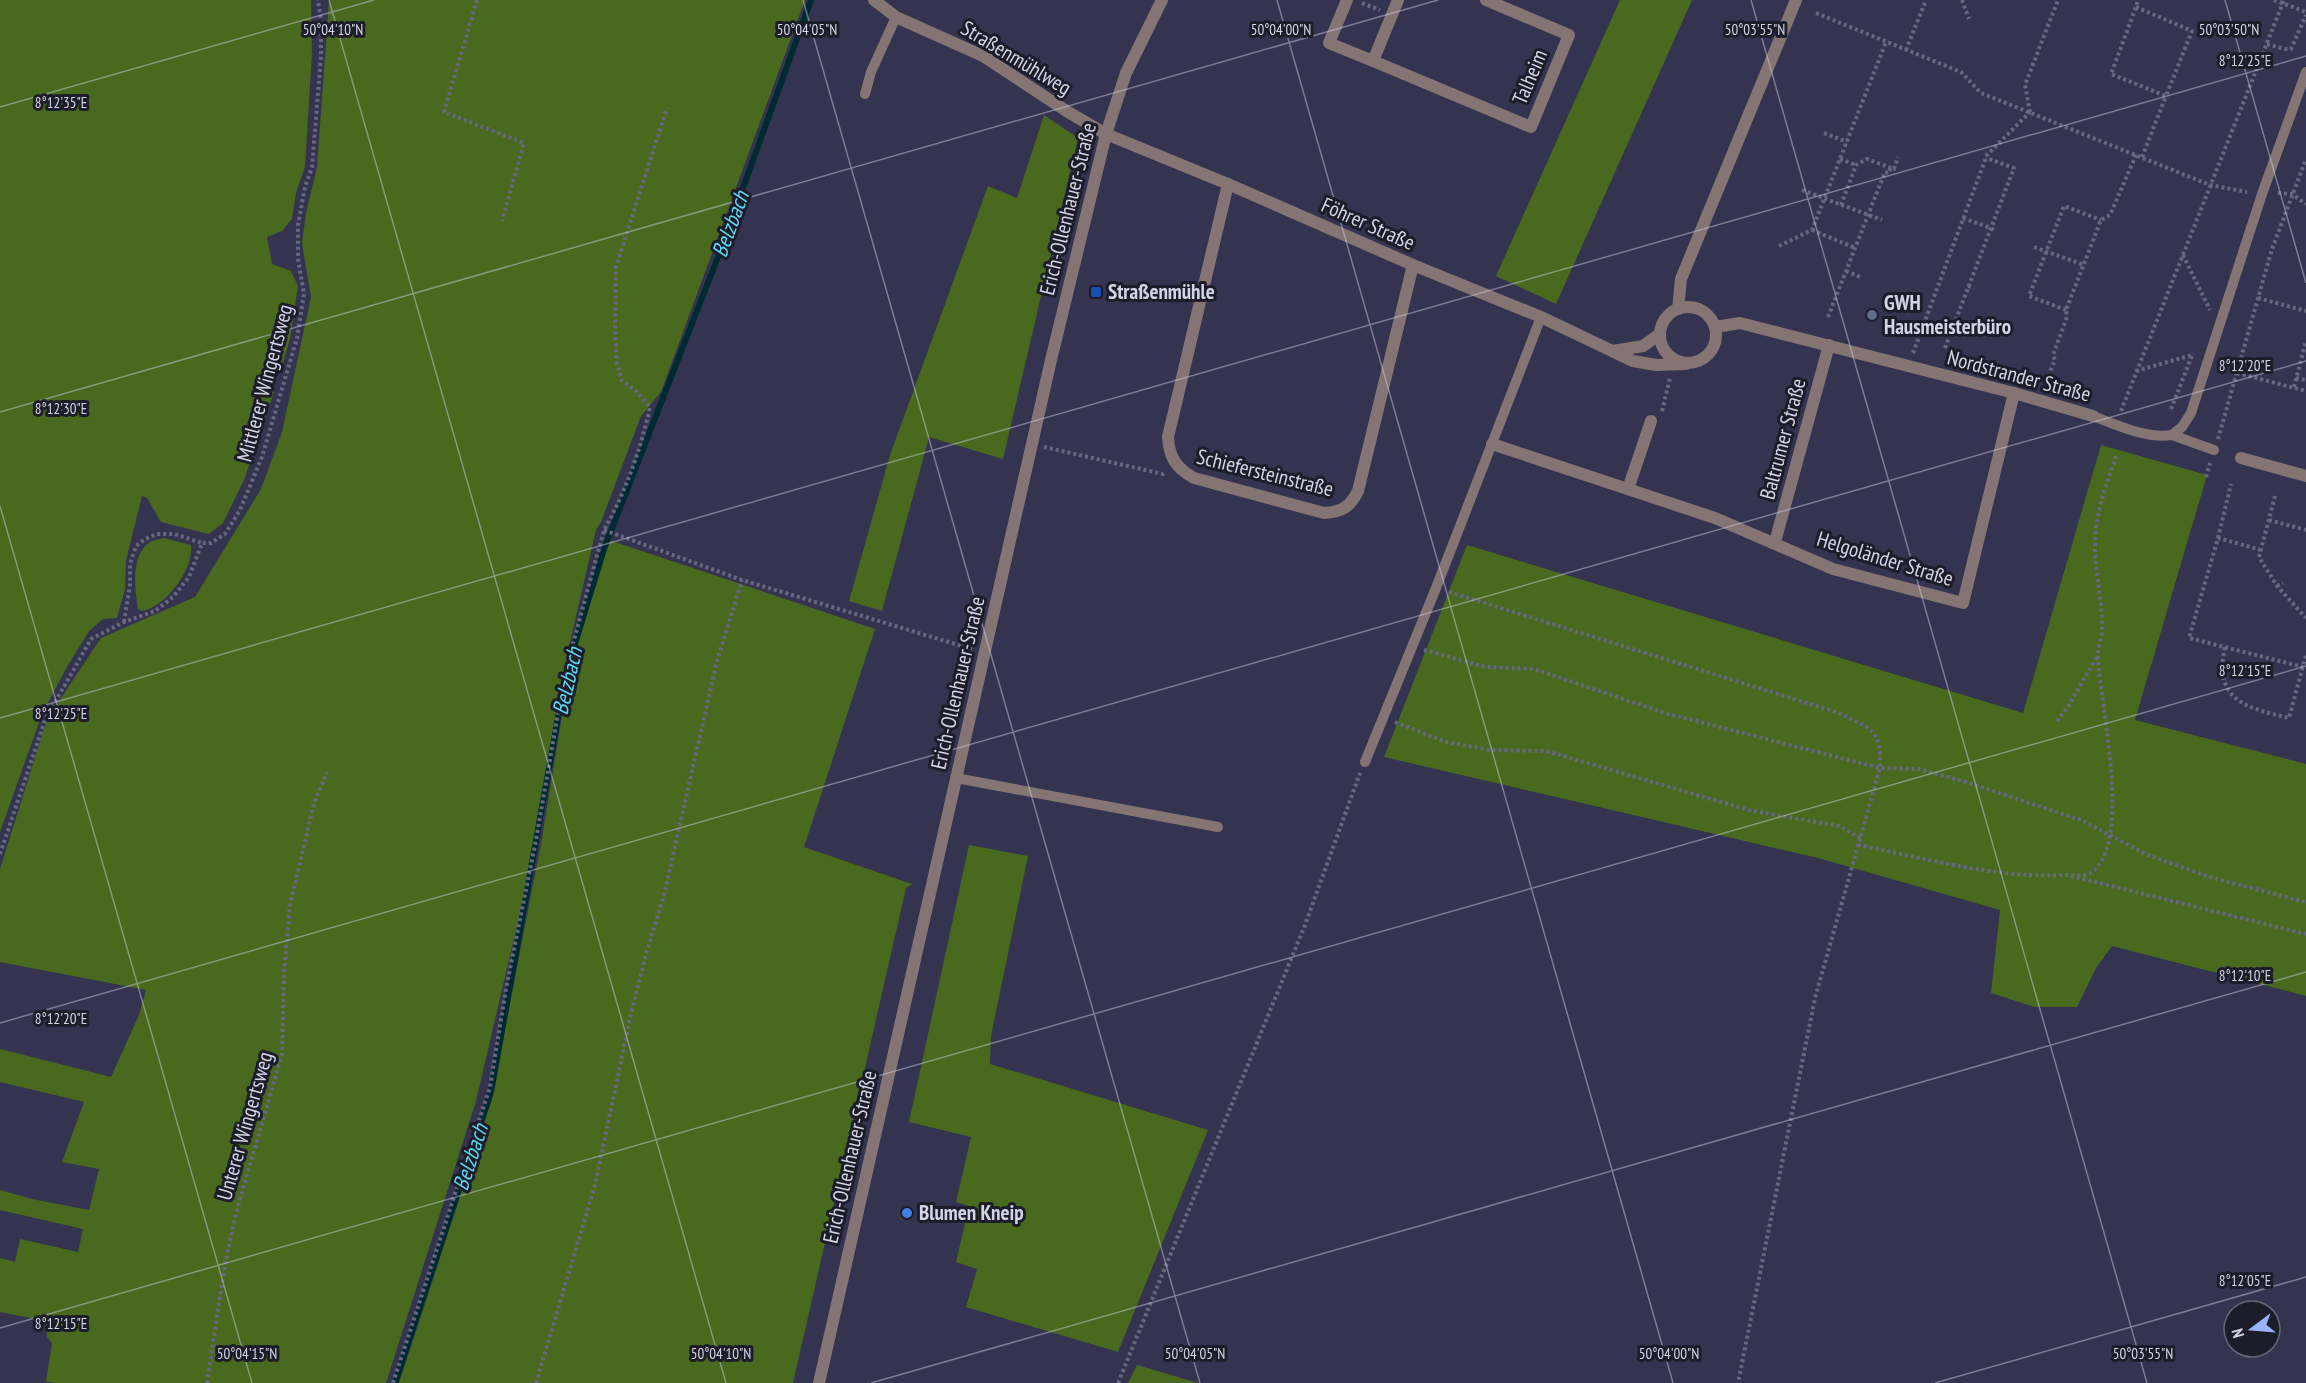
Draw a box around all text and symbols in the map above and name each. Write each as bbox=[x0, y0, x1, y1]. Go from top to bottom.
street label: Straßenmühlweg bbox=[956, 14, 1076, 101]
text: 50°04'10"N bbox=[303, 20, 363, 39]
text: 50°04'05"N bbox=[777, 20, 837, 39]
text: 50°04'00"N bbox=[1251, 20, 1311, 39]
text: 50°03'55"N bbox=[1725, 20, 1785, 39]
text: 50°03'50"N bbox=[2199, 20, 2259, 39]
street label: Talheim bbox=[1506, 45, 1553, 108]
text: 8°12'25"E bbox=[2219, 51, 2271, 70]
text: 8°12'35"E bbox=[35, 93, 87, 112]
street label: Erich-Ollenhauer-Straße bbox=[1033, 120, 1102, 298]
water label: Belzbach bbox=[705, 186, 755, 261]
street label: Föhrer Straße bbox=[1317, 191, 1419, 256]
place label: Straßenmühle bbox=[1108, 278, 1215, 305]
marker: Straßenmühle bbox=[1089, 285, 1103, 299]
place label: GWH Hausmeisterbüro bbox=[1884, 289, 2011, 340]
street label: Mittlerer Wingertsweg bbox=[231, 301, 299, 465]
marker: GWH Hausmeisterbüro bbox=[1865, 308, 1879, 322]
street label: Nordstrander Straße bbox=[1945, 343, 2094, 408]
text: 8°12'20"E bbox=[2219, 356, 2271, 375]
street label: Baltrumer Straße bbox=[1753, 375, 1812, 502]
text: 8°12'30"E bbox=[35, 399, 87, 418]
street label: Schiefersteinstraße bbox=[1194, 443, 1336, 503]
street label: Helgoländer Straße bbox=[1814, 525, 1957, 592]
street label: Erich-Ollenhauer-Straße bbox=[925, 594, 991, 772]
water label: Belzbach bbox=[546, 643, 589, 717]
text: 8°12'15"E bbox=[2219, 661, 2271, 680]
text: 8°12'25"E bbox=[35, 704, 87, 723]
text: 8°12'10"E bbox=[2219, 966, 2271, 985]
text: 8°12'20"E bbox=[35, 1009, 87, 1028]
street label: Unterer Wingertsweg bbox=[210, 1048, 279, 1203]
street label: Erich-Ollenhauer-Straße bbox=[817, 1068, 883, 1246]
water label: Belzbach bbox=[446, 1119, 494, 1194]
place label: Blumen Kneip bbox=[919, 1199, 1024, 1226]
marker: Blumen Kneip bbox=[900, 1206, 914, 1220]
text: 8°12'05"E bbox=[2219, 1271, 2271, 1290]
north arrow bbox=[2222, 1299, 2282, 1359]
text: 8°12'15"E bbox=[35, 1314, 87, 1333]
text: N bbox=[2227, 1326, 2248, 1340]
text: 50°04'15"N bbox=[217, 1344, 277, 1363]
text: 50°04'10"N bbox=[691, 1344, 751, 1363]
text: 50°04'05"N bbox=[1165, 1344, 1225, 1363]
text: 50°04'00"N bbox=[1639, 1344, 1699, 1363]
text: 50°03'55"N bbox=[2113, 1344, 2173, 1363]

